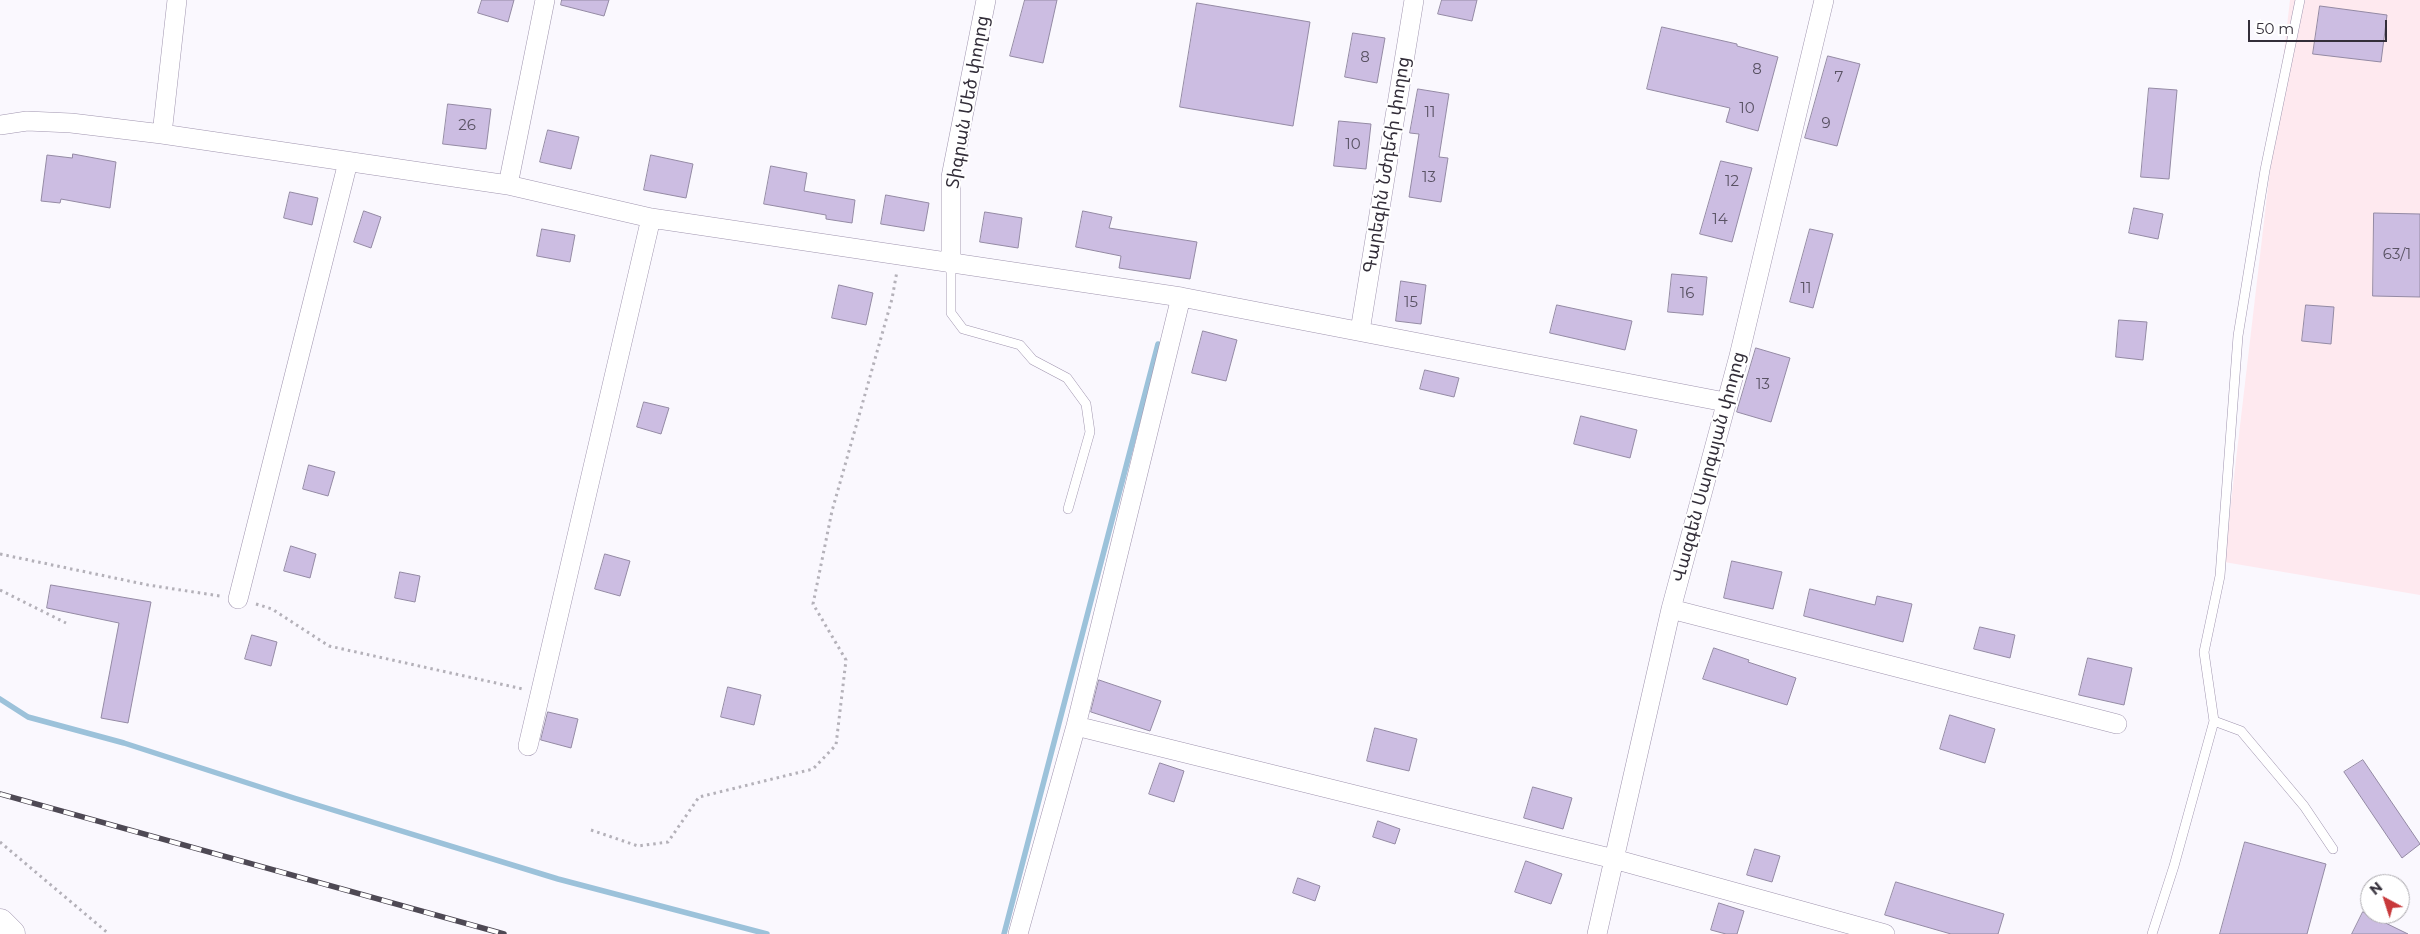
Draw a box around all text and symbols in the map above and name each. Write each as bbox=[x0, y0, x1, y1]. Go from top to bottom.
scale bar bbox=[2250, 10, 2389, 42]
street label: Տիգրան Մեծ փողոց bbox=[942, 14, 994, 190]
text: 50 m bbox=[2256, 19, 2294, 38]
house number: 8 bbox=[1360, 49, 1370, 67]
street label: Գարեգին Նժդեհի փողոց bbox=[1359, 55, 1415, 275]
house number: 8 bbox=[1752, 61, 1762, 79]
house number: 7 bbox=[1835, 69, 1843, 87]
house number: 10 bbox=[1739, 100, 1755, 118]
house number: 11 bbox=[1425, 104, 1435, 122]
house number: 9 bbox=[1821, 115, 1831, 133]
house number: 26 bbox=[458, 117, 476, 135]
house number: 10 bbox=[1345, 136, 1361, 154]
house number: 13 bbox=[1422, 169, 1436, 187]
house number: 12 bbox=[1725, 173, 1739, 191]
house number: 14 bbox=[1712, 211, 1728, 229]
house number: 63/1 bbox=[2383, 246, 2411, 264]
house number: 11 bbox=[1801, 280, 1811, 298]
house number: 16 bbox=[1680, 285, 1694, 303]
house number: 15 bbox=[1404, 294, 1418, 312]
street label: Վազգեն Սարգսյան փողոց bbox=[1668, 349, 1750, 585]
house number: 13 bbox=[1756, 376, 1770, 394]
north arrow bbox=[2360, 874, 2410, 924]
text: N bbox=[2366, 878, 2386, 899]

